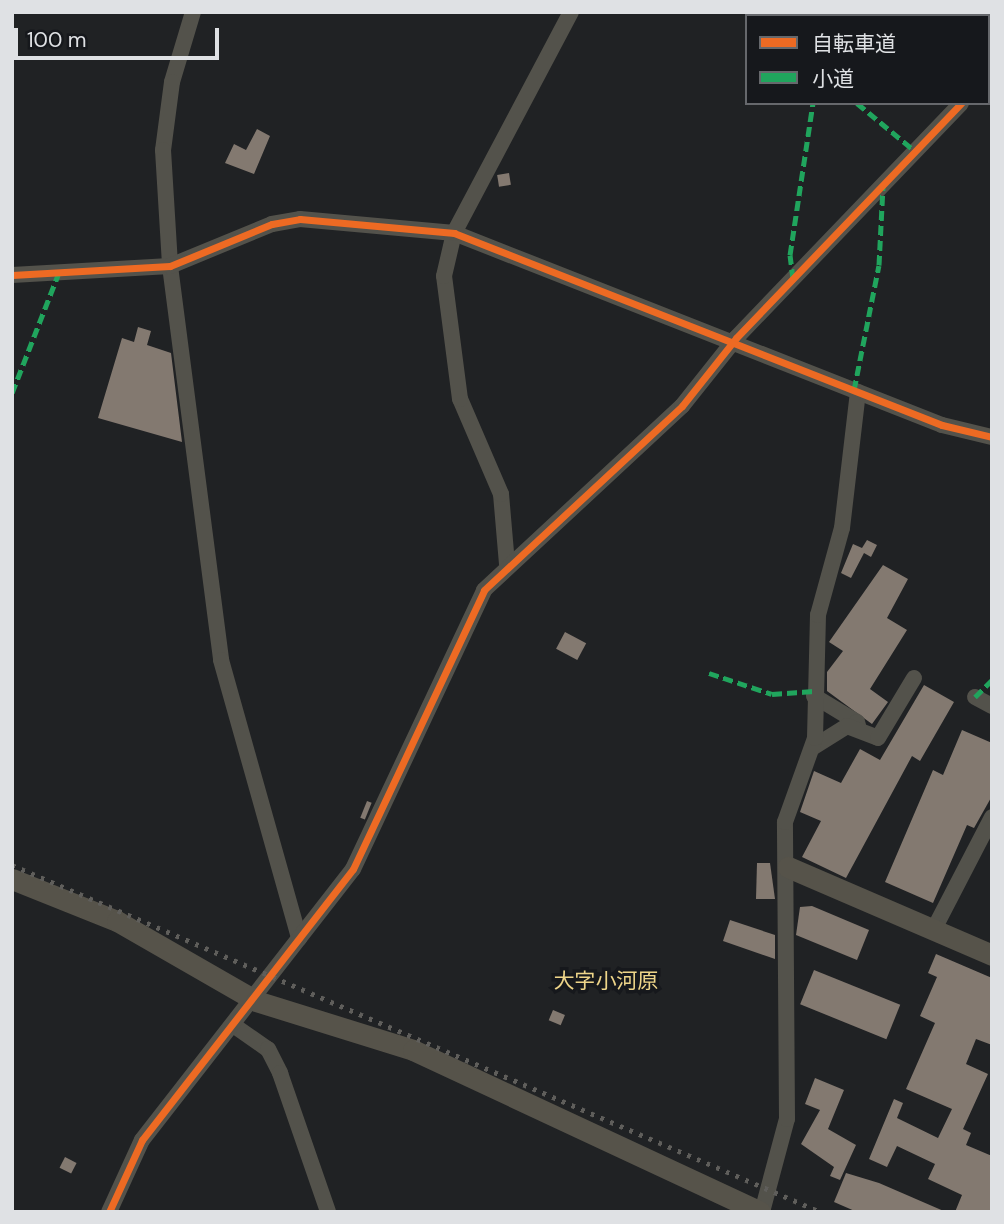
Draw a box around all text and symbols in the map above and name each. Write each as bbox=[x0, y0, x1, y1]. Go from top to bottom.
scale bar bbox=[18, 14, 222, 58]
legend bbox=[745, 14, 990, 105]
text: 100 m bbox=[27, 26, 87, 54]
text: 自転車道 bbox=[812, 30, 896, 58]
text: 小道 bbox=[812, 65, 854, 93]
district label: 大字小河原 bbox=[554, 968, 658, 994]

